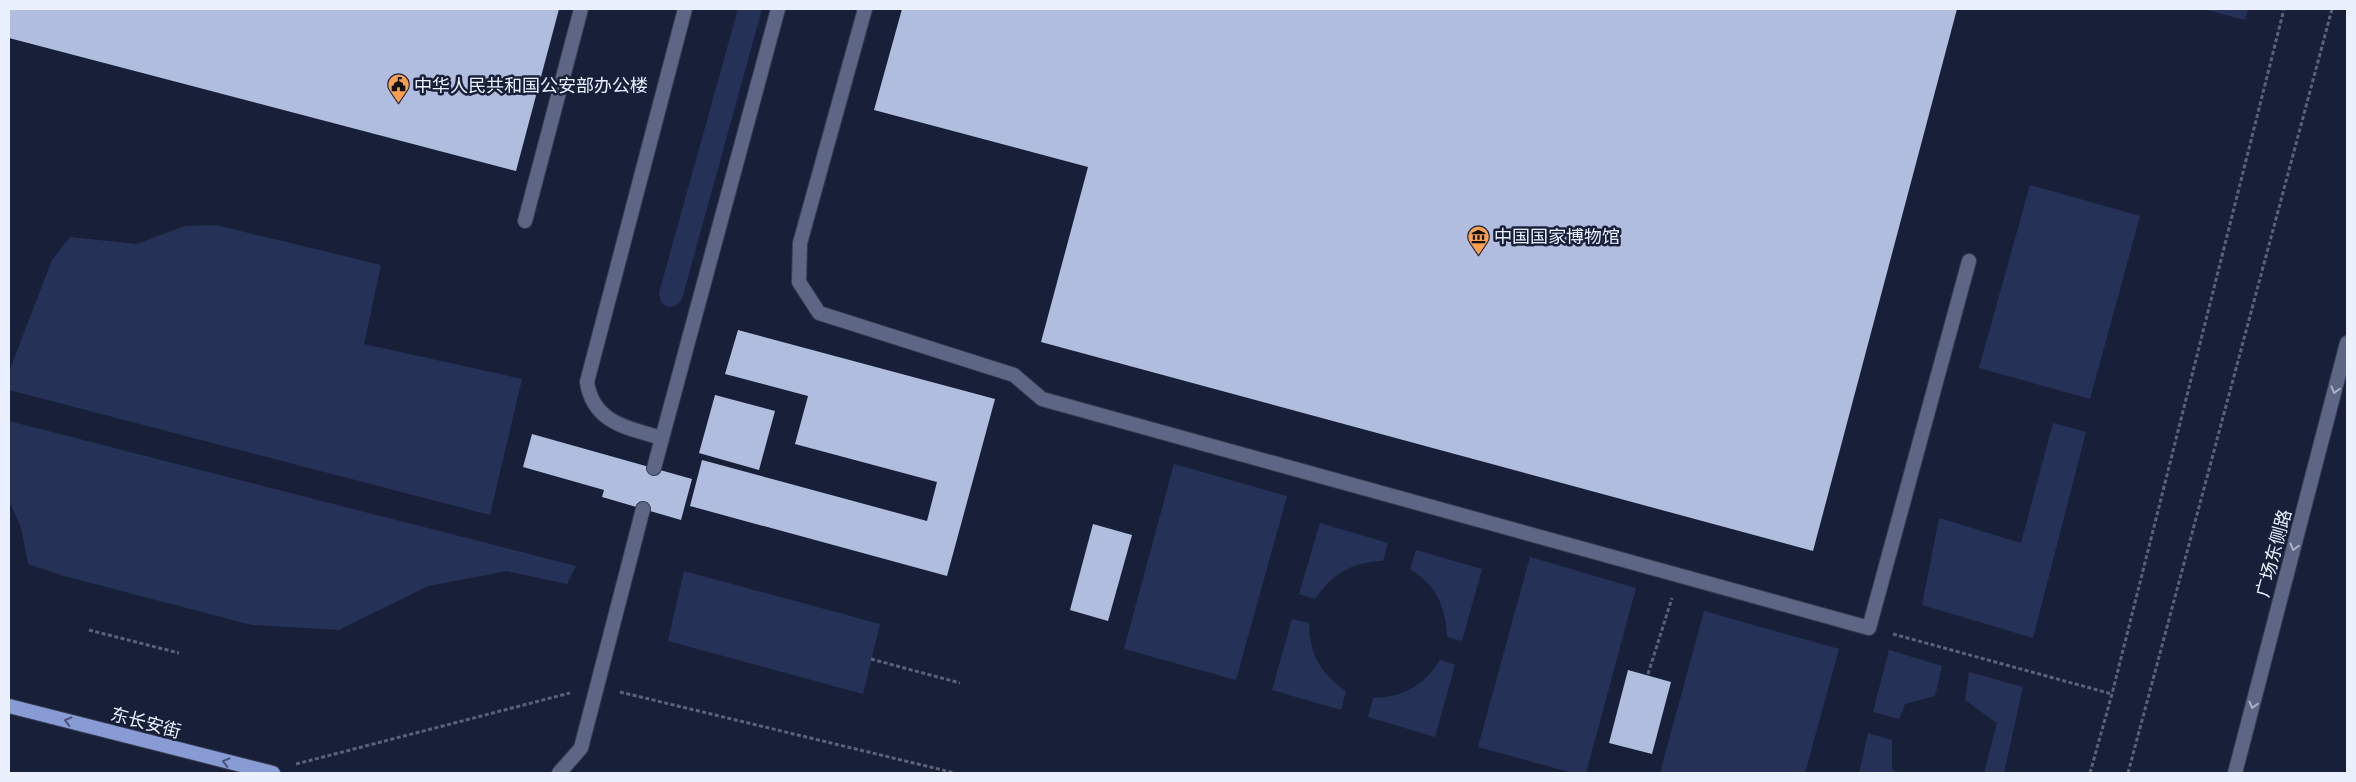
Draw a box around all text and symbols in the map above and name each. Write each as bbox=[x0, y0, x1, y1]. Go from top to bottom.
public building icon: 中华人民共和国公安部办公楼 bbox=[386, 73, 410, 104]
place label: 中华人民共和国公安部办公楼 bbox=[414, 73, 648, 97]
museum icon: 中国国家博物馆 bbox=[1466, 224, 1490, 255]
place label: 中国国家博物馆 bbox=[1494, 224, 1620, 248]
one-way arrow bbox=[2330, 386, 2341, 395]
street label: 广场东侧路 bbox=[2250, 506, 2296, 600]
one-way arrow bbox=[2289, 543, 2300, 552]
one-way arrow bbox=[2248, 700, 2259, 709]
street label: 东长安街 bbox=[108, 701, 184, 743]
one-way arrow bbox=[64, 716, 73, 727]
one-way arrow bbox=[221, 757, 230, 768]

